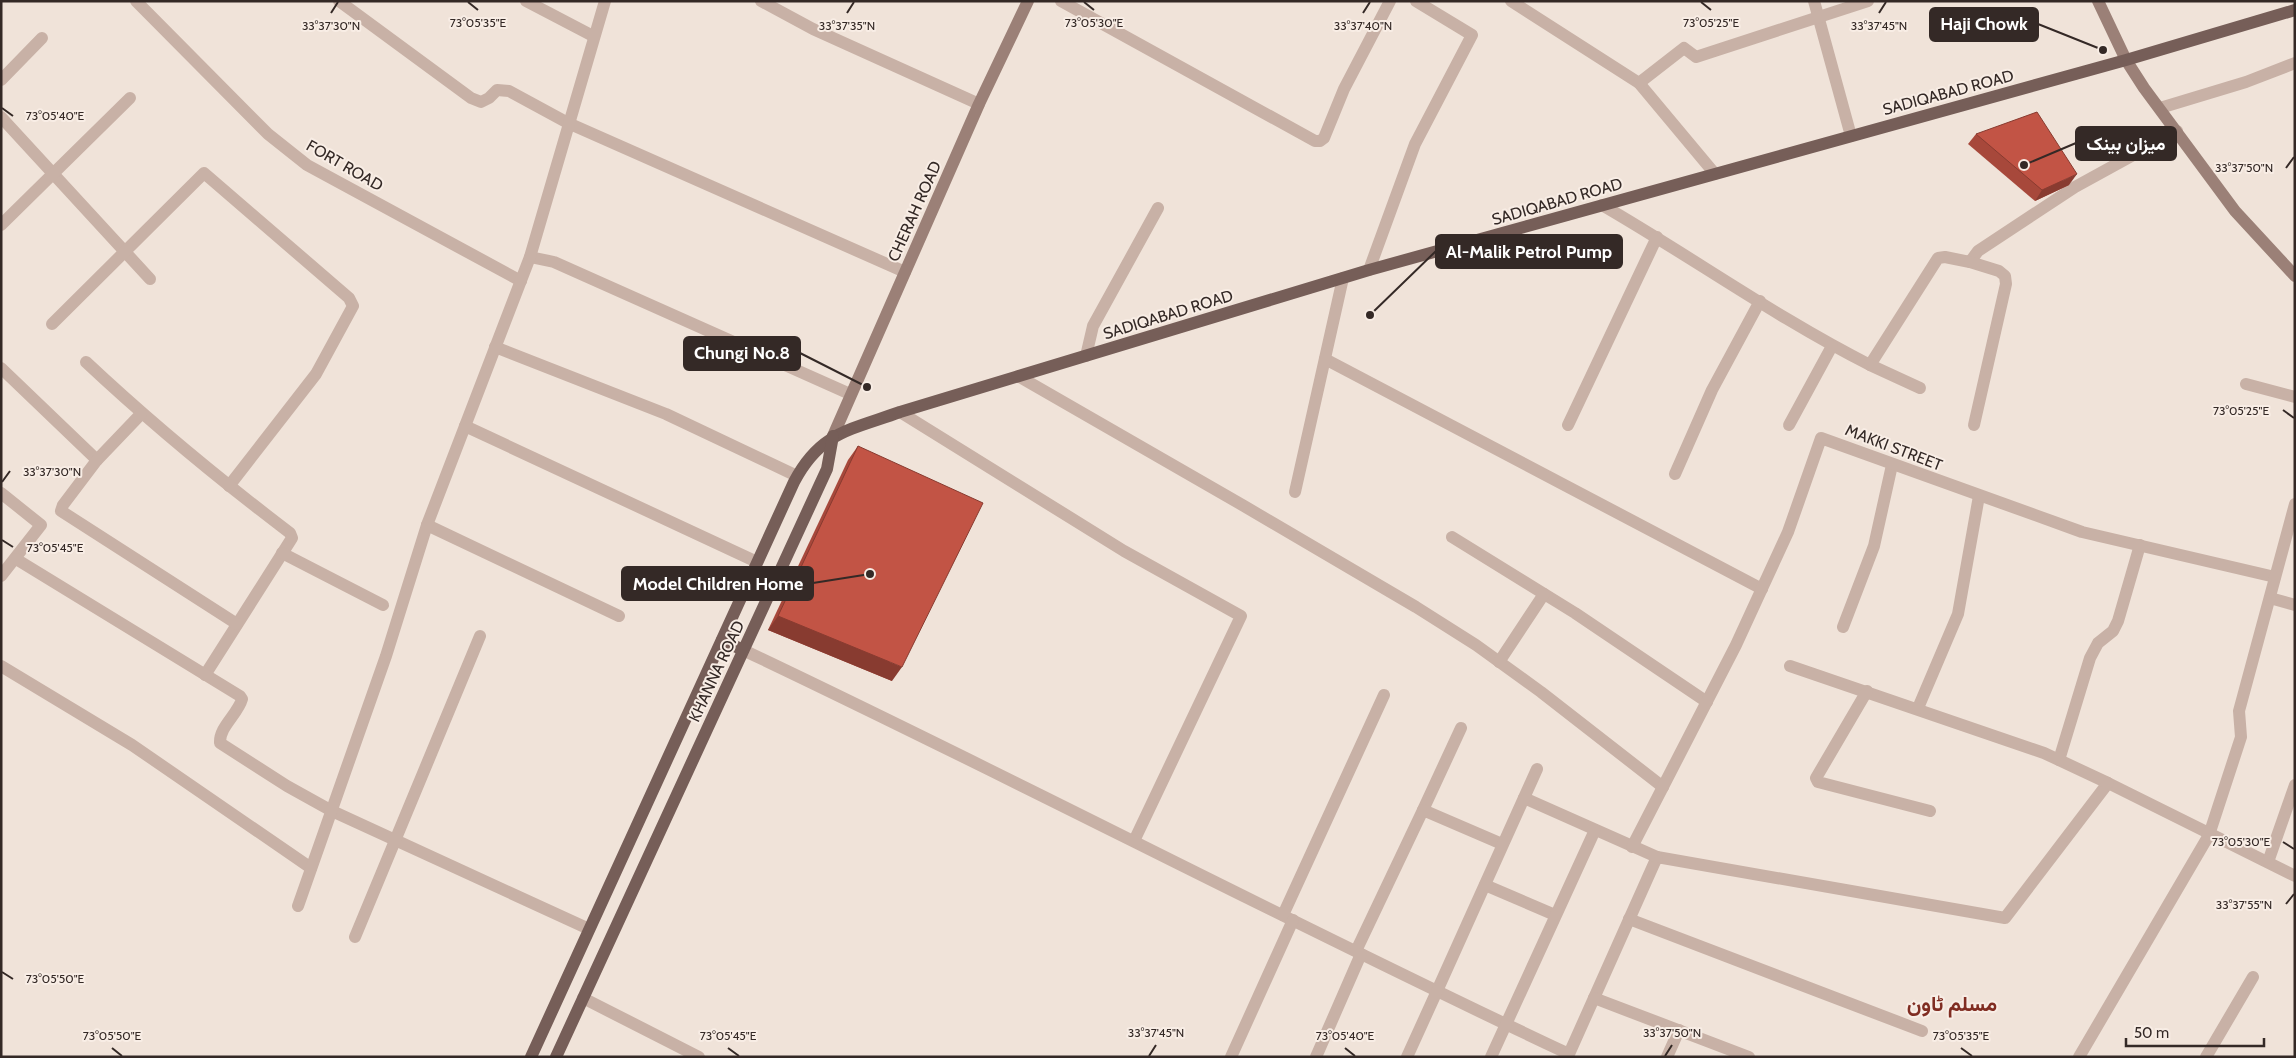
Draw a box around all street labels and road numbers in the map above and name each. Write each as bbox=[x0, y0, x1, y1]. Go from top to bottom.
street label: SADIQABAD ROAD bbox=[1881, 66, 2016, 119]
street label: FORT ROAD bbox=[303, 136, 386, 195]
street label: CHERAH ROAD bbox=[884, 158, 945, 264]
street label: SADIQABAD ROAD bbox=[1490, 174, 1625, 229]
street label: SADIQABAD ROAD bbox=[1101, 286, 1235, 343]
street label: MAKKI STREET bbox=[1843, 420, 1945, 475]
street label: KHANNA ROAD bbox=[685, 618, 748, 725]

